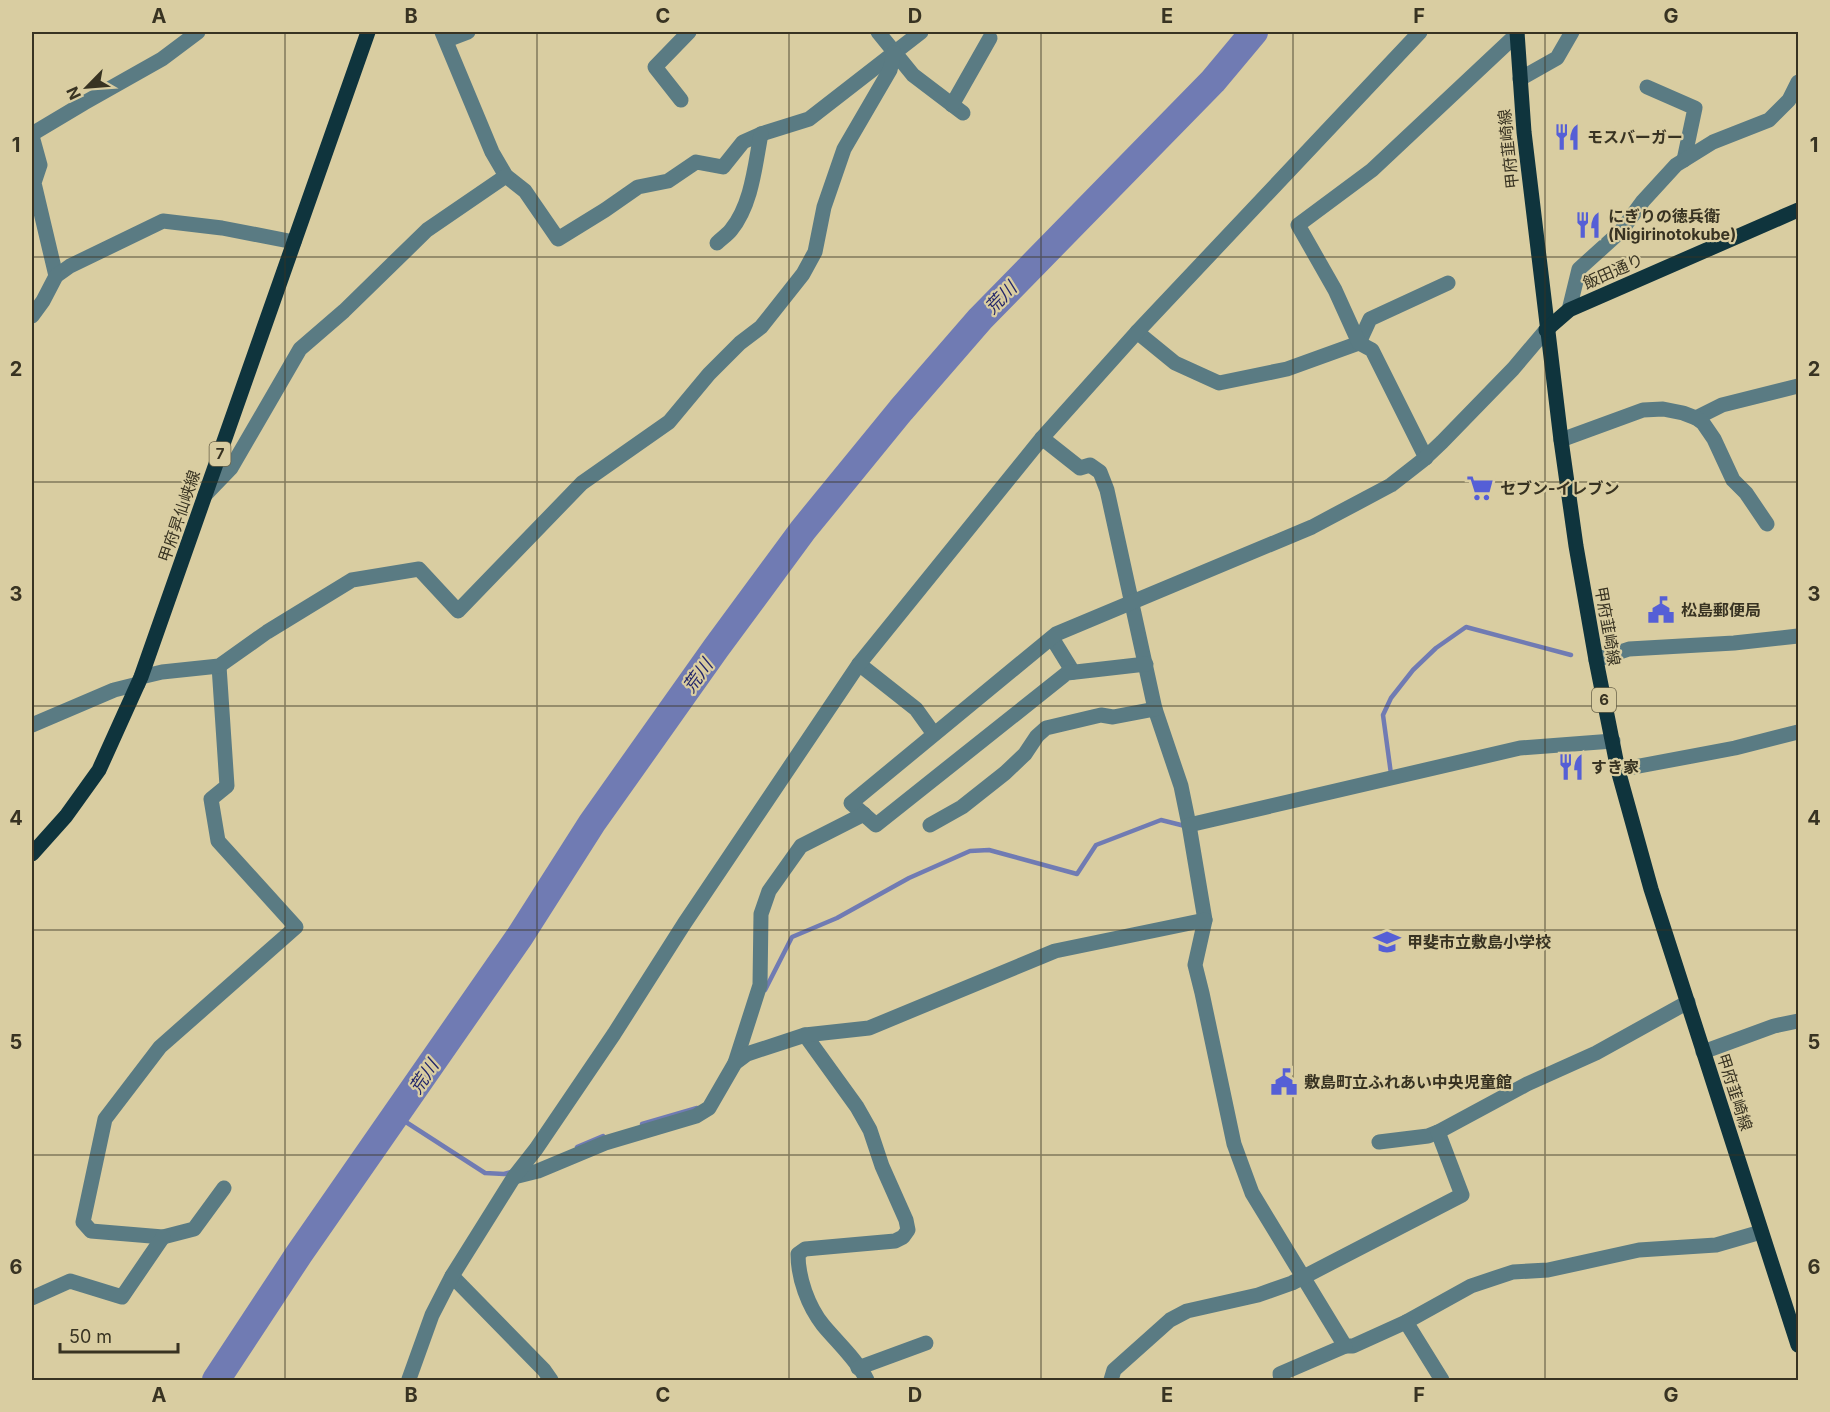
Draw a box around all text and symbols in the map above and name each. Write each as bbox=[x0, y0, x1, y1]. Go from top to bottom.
text: A bbox=[152, 4, 167, 28]
text: B bbox=[404, 4, 418, 28]
text: C bbox=[656, 4, 670, 28]
text: D bbox=[908, 4, 922, 28]
text: E bbox=[1161, 4, 1173, 28]
text: F bbox=[1413, 4, 1425, 28]
text: G bbox=[1663, 4, 1679, 28]
north arrow bbox=[57, 57, 117, 117]
text: N bbox=[62, 84, 85, 103]
street label: 甲府韮崎線 bbox=[1494, 108, 1522, 190]
restaurant icon: モスバーガー bbox=[1552, 122, 1582, 152]
place label: モスバーガー bbox=[1587, 127, 1683, 147]
text: 1 bbox=[12, 133, 20, 157]
text: 1 bbox=[1810, 133, 1818, 157]
place label: にぎりの徳兵衛 (Nigirinotokube) bbox=[1608, 206, 1736, 244]
restaurant icon: にぎりの徳兵衛 (Nigirinotokube) bbox=[1573, 210, 1603, 240]
street label: 飯田通り bbox=[1580, 249, 1646, 293]
water label: 荒川 bbox=[981, 276, 1022, 318]
text: 2 bbox=[10, 357, 22, 381]
text: 2 bbox=[1808, 357, 1820, 381]
road number: 7 bbox=[210, 442, 230, 466]
street label: 甲府昇仙峡線 bbox=[154, 467, 204, 565]
supermarket icon: セブン-イレブン bbox=[1465, 473, 1495, 503]
place label: セブン-イレブン bbox=[1500, 478, 1620, 498]
text: 3 bbox=[10, 582, 22, 606]
text: 3 bbox=[1808, 582, 1820, 606]
street label: 甲府韮崎線 bbox=[1591, 585, 1625, 667]
public building icon: 松島郵便局 bbox=[1646, 595, 1676, 625]
place label: 松島郵便局 bbox=[1681, 600, 1761, 620]
water label: 荒川 bbox=[679, 653, 718, 696]
road number: 6 bbox=[1592, 688, 1616, 712]
restaurant icon: すき家 bbox=[1556, 752, 1586, 782]
place label: すき家 bbox=[1591, 757, 1639, 777]
text: 4 bbox=[9, 806, 23, 830]
text: 4 bbox=[1807, 806, 1821, 830]
school or university icon: 甲斐市立敷島小学校 bbox=[1372, 927, 1402, 957]
place label: 甲斐市立敷島小学校 bbox=[1407, 932, 1551, 952]
text: 5 bbox=[10, 1030, 22, 1054]
text: 5 bbox=[1808, 1030, 1820, 1054]
street label: 甲府韮崎線 bbox=[1713, 1051, 1757, 1133]
water label: 荒川 bbox=[405, 1054, 443, 1098]
public building icon: 敷島町立ふれあい中央児童館 bbox=[1269, 1067, 1299, 1097]
place label: 敷島町立ふれあい中央児童館 bbox=[1304, 1072, 1512, 1092]
text: 6 bbox=[10, 1255, 23, 1279]
text: 6 bbox=[1808, 1255, 1821, 1279]
scale bar bbox=[60, 1316, 178, 1354]
text: 50 m bbox=[69, 1326, 112, 1347]
text: A bbox=[152, 1383, 167, 1407]
text: B bbox=[404, 1383, 418, 1407]
text: C bbox=[656, 1383, 670, 1407]
text: D bbox=[908, 1383, 922, 1407]
text: E bbox=[1161, 1383, 1173, 1407]
text: F bbox=[1413, 1383, 1425, 1407]
text: G bbox=[1663, 1383, 1679, 1407]

